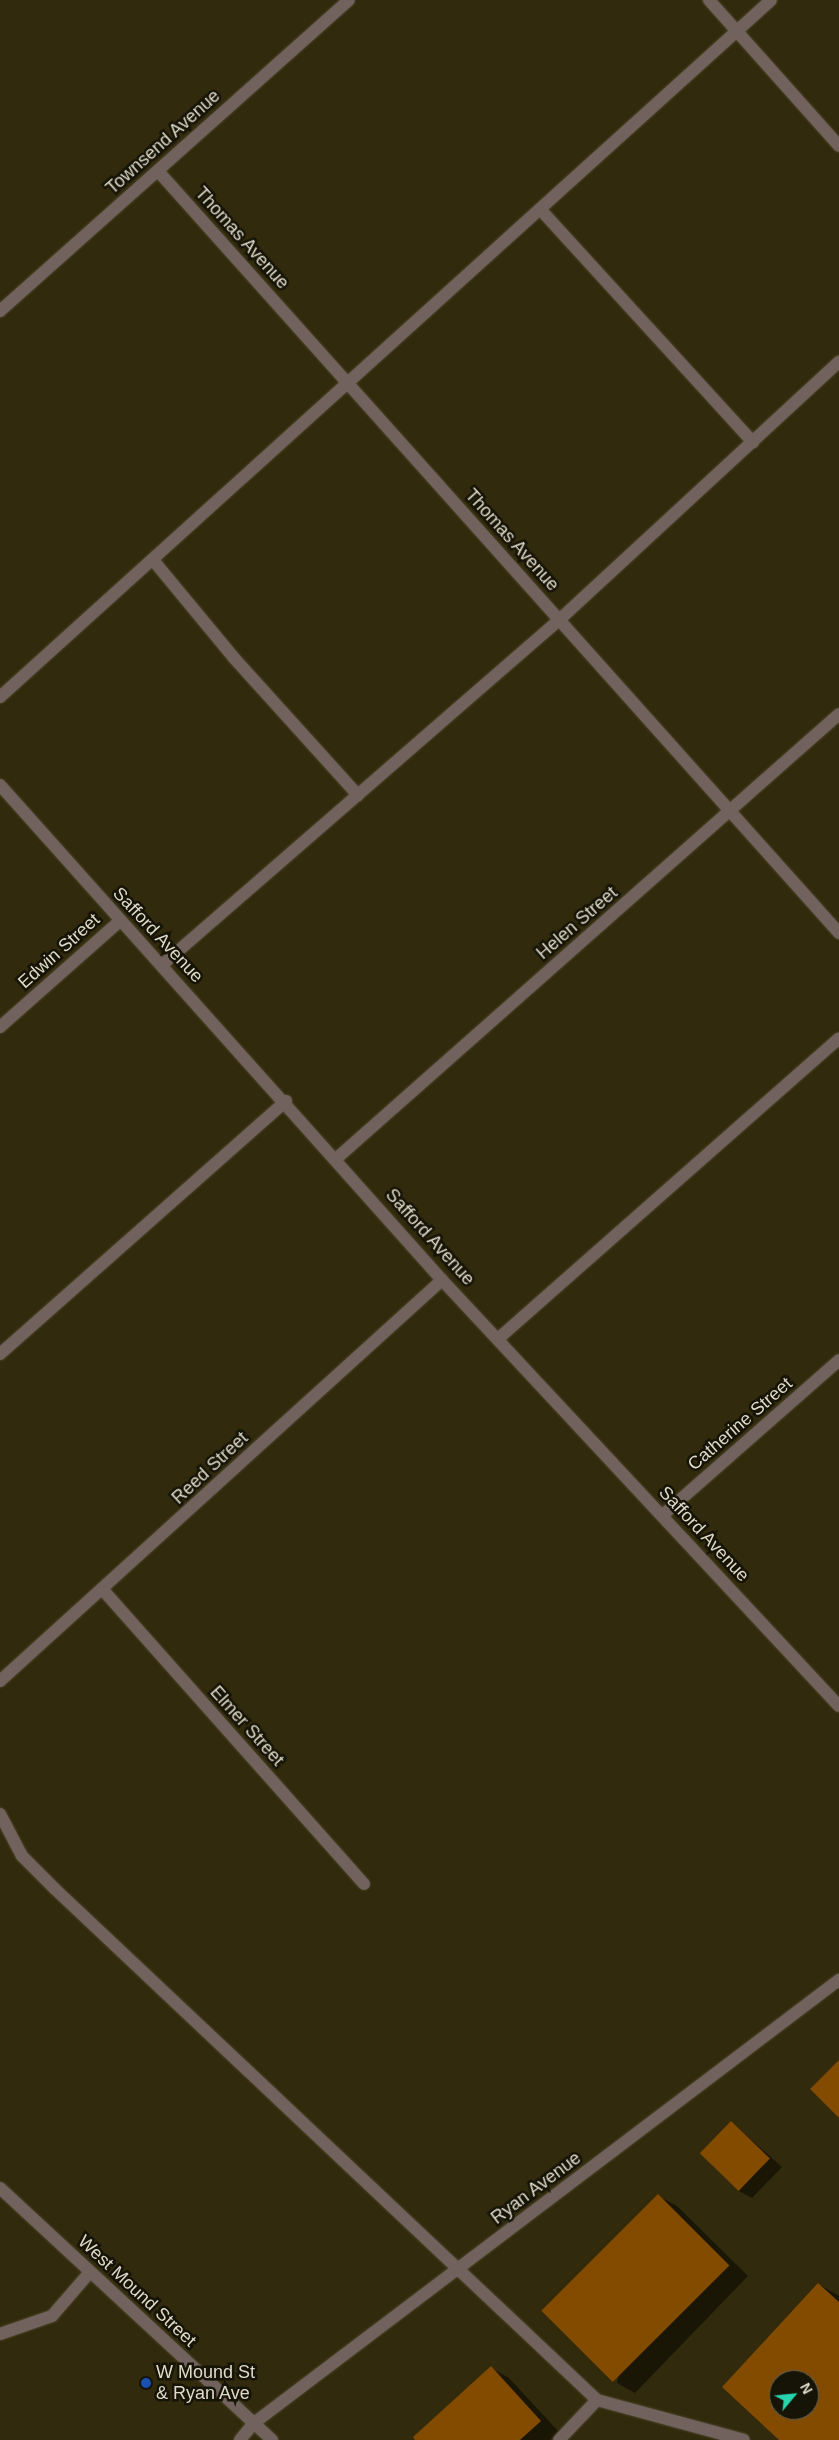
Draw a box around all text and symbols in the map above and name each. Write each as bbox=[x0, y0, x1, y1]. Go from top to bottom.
street label: Townsend Avenue bbox=[101, 85, 225, 199]
street label: Thomas Avenue bbox=[190, 182, 294, 294]
street label: Thomas Avenue bbox=[460, 484, 564, 596]
street label: Safford Avenue bbox=[108, 882, 208, 988]
street label: Helen Street bbox=[532, 882, 622, 964]
street label: Edwin Street bbox=[14, 909, 104, 993]
street label: Safford Avenue bbox=[381, 1184, 479, 1290]
street label: Catherine Street bbox=[683, 1373, 797, 1475]
street label: Reed Street bbox=[168, 1427, 252, 1509]
street label: Safford Avenue bbox=[654, 1481, 754, 1587]
street label: Elmer Street bbox=[206, 1682, 288, 1770]
street label: Ryan Avenue bbox=[486, 2147, 586, 2229]
street label: West Mound Street bbox=[73, 2231, 201, 2351]
place label: W Mound St & Ryan Ave bbox=[156, 2362, 255, 2404]
north arrow bbox=[769, 2370, 819, 2420]
marker: W Mound St & Ryan Ave bbox=[140, 2377, 152, 2389]
text: N bbox=[797, 2380, 816, 2397]

